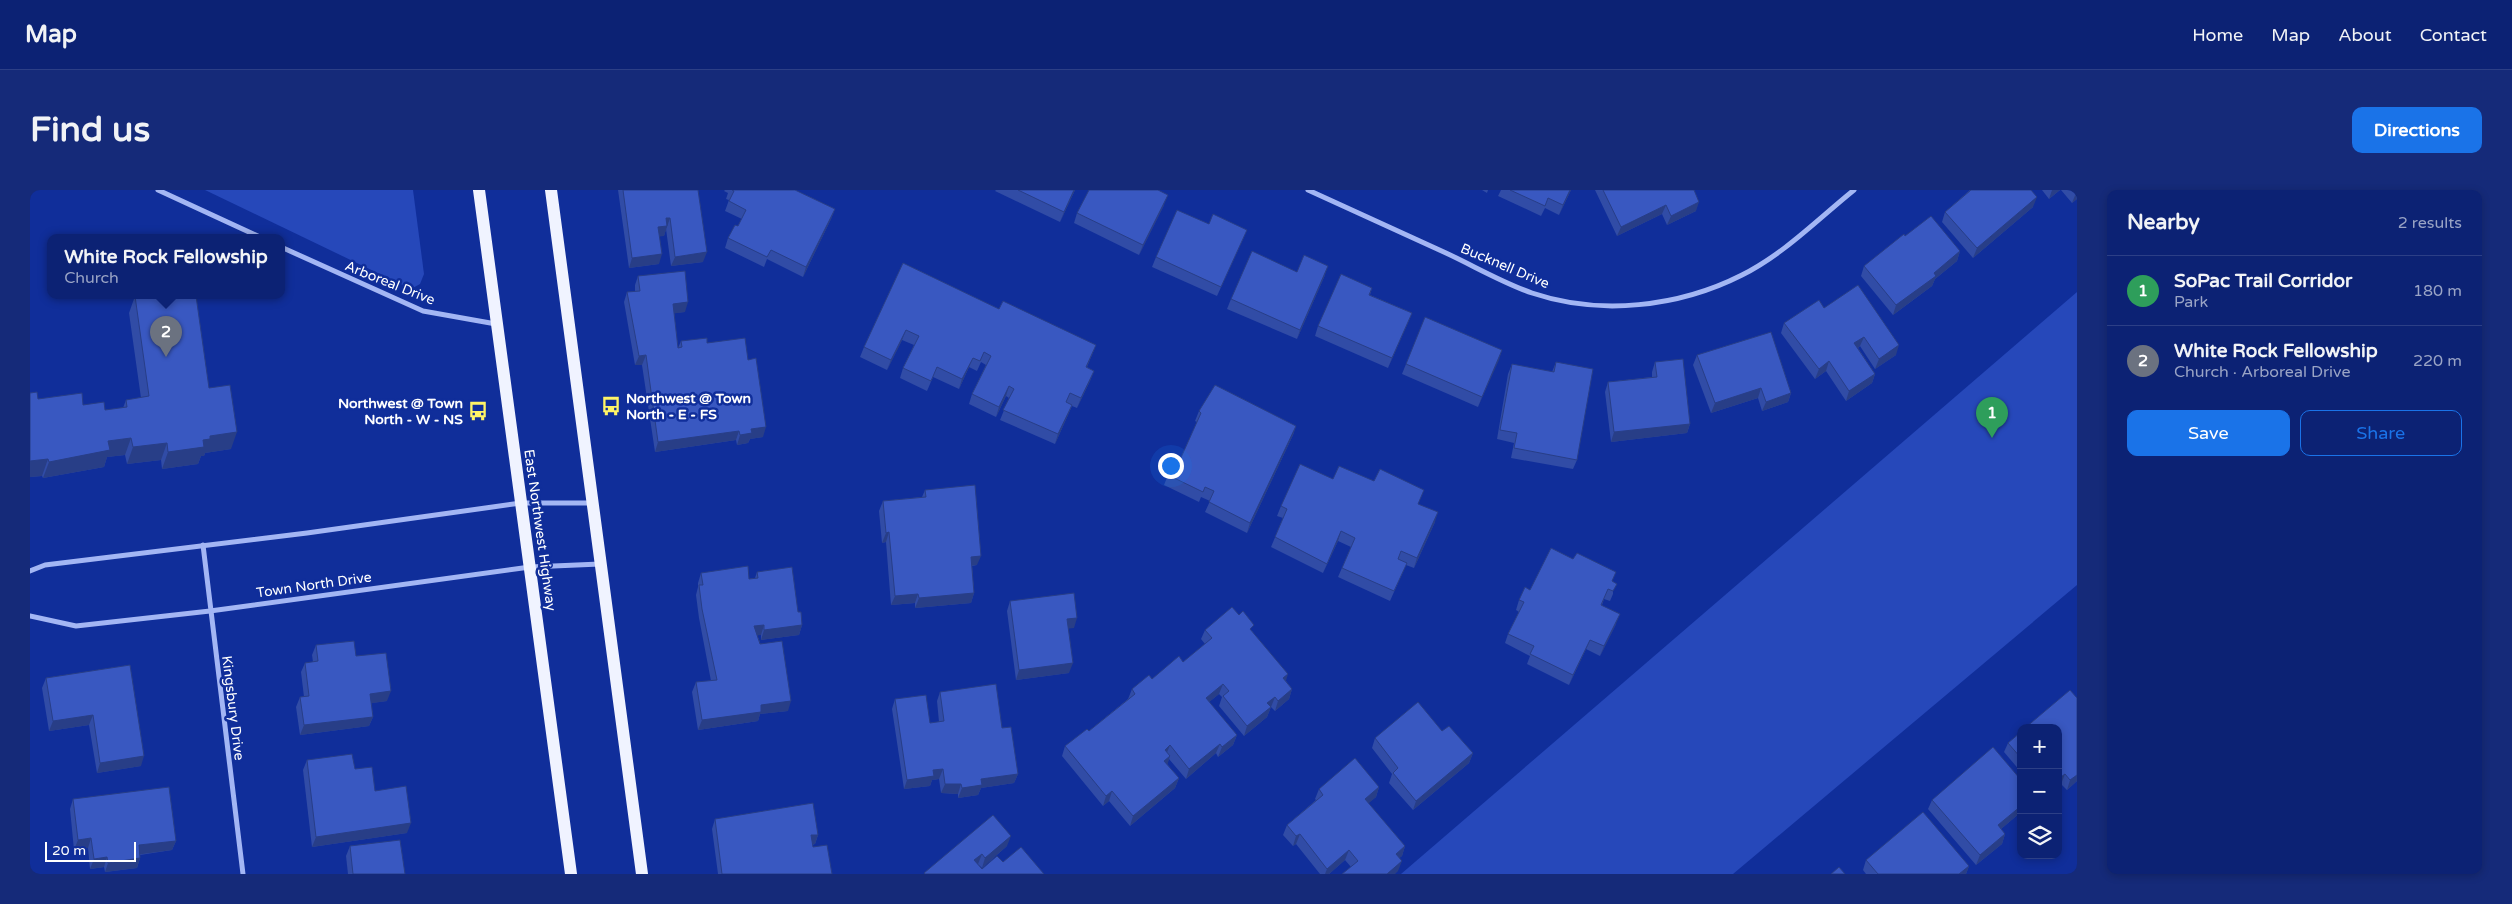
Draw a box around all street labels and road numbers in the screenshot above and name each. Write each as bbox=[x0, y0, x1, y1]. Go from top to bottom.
street label: Bucknell Drive bbox=[1458, 240, 1552, 292]
street label: Arboreal Drive bbox=[342, 257, 438, 309]
street label: East Northwest Highway bbox=[520, 448, 560, 612]
street label: Town North Drive bbox=[255, 568, 373, 602]
street label: Kingsbury Drive bbox=[218, 655, 248, 761]

